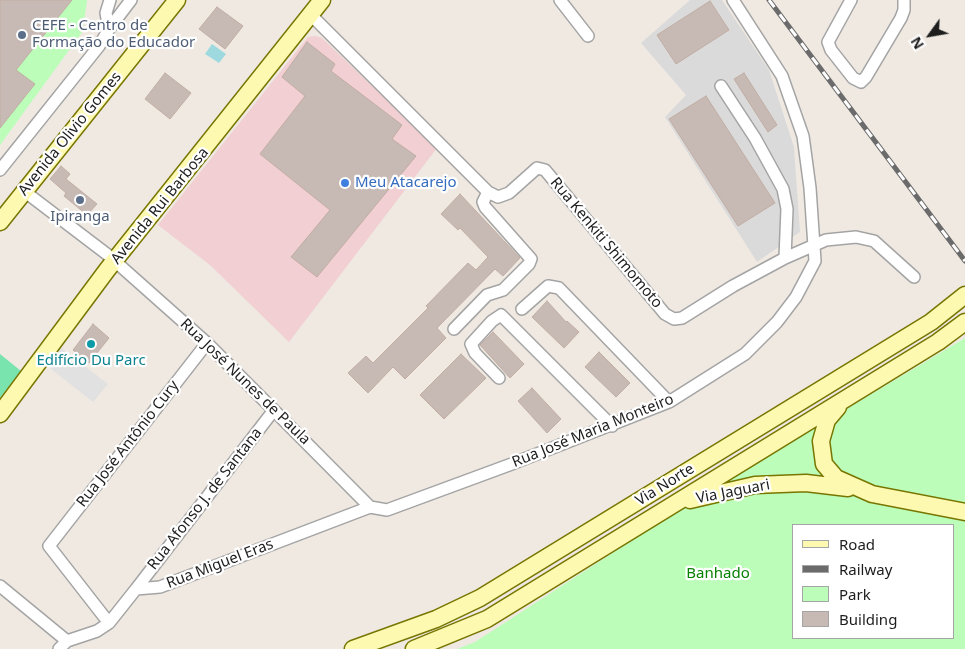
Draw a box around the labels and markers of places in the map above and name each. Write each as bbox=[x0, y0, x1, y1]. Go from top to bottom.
place label: CEFE - Centro de Formação do Educador bbox=[32, 17, 195, 52]
marker: CEFE - Centro de Formação do Educador bbox=[16, 29, 28, 41]
place label: Meu Atacarejo bbox=[355, 174, 457, 192]
marker: Meu Atacarejo bbox=[339, 177, 351, 189]
marker: Ipiranga bbox=[74, 194, 86, 206]
place label: Ipiranga bbox=[50, 208, 110, 226]
marker: Edifício Du Parc bbox=[85, 338, 97, 350]
place label: Edifício Du Parc bbox=[36, 352, 146, 370]

